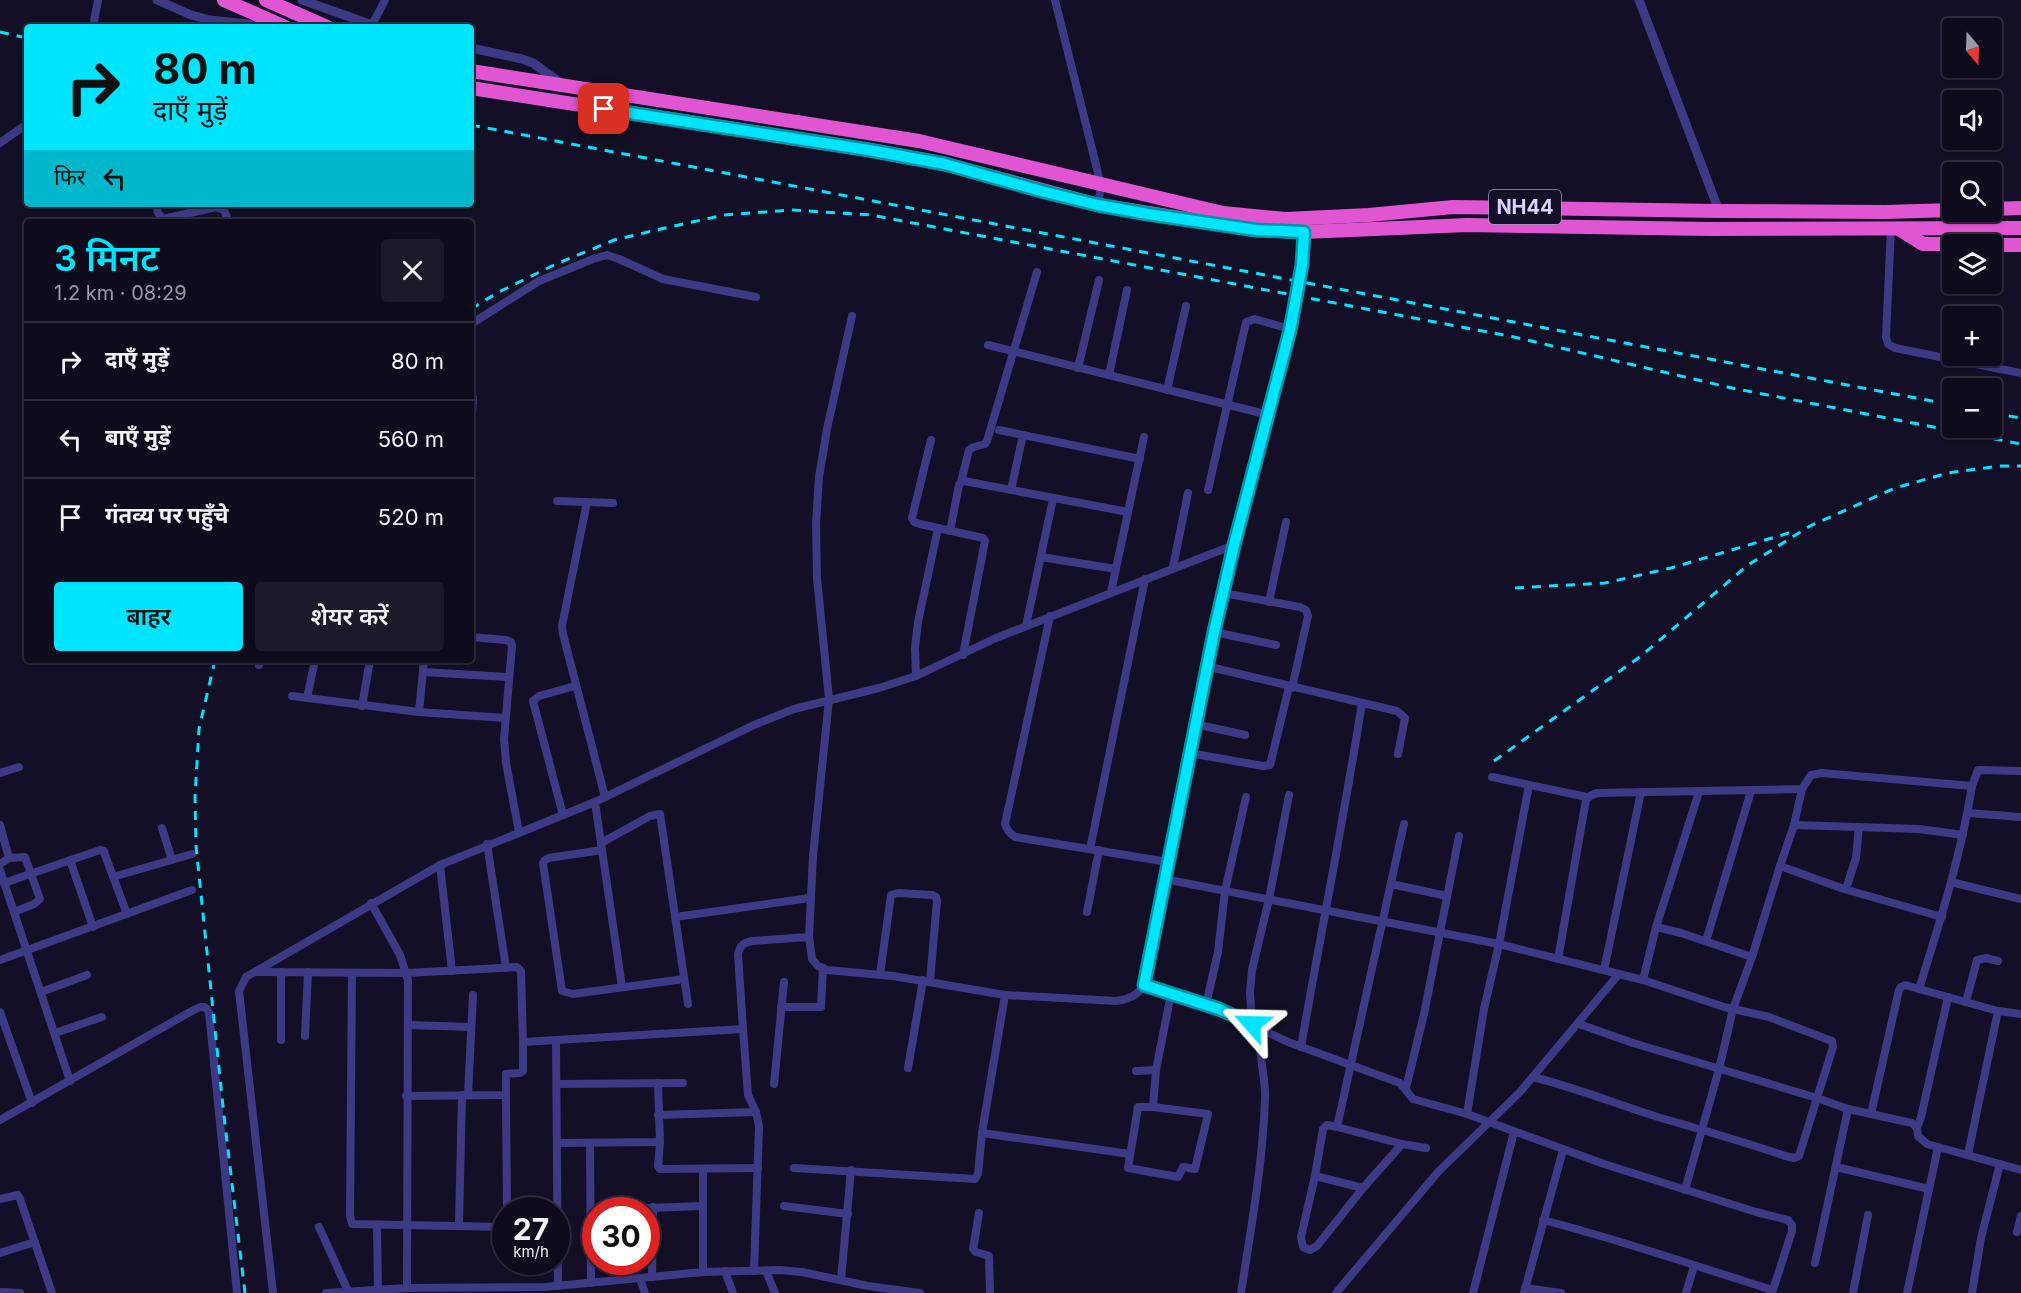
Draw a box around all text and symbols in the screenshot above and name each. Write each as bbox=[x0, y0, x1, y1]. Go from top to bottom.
north arrow bbox=[1942, 18, 2002, 78]
map controls bbox=[1942, 18, 2002, 438]
text: 80 m bbox=[153, 43, 257, 94]
icon: right bbox=[54, 48, 132, 126]
pin bbox=[578, 83, 629, 134]
button: sound bbox=[1942, 90, 2002, 150]
icon: arrive bbox=[587, 92, 620, 125]
text: दाएँ मुड़ें bbox=[153, 94, 227, 127]
icon: left bbox=[98, 162, 131, 195]
button: search bbox=[1942, 162, 2002, 222]
text: फिर bbox=[54, 164, 86, 190]
road number: NH44 bbox=[1489, 190, 1561, 224]
button: layers bbox=[1942, 234, 2002, 294]
text: 3 मिनट bbox=[54, 236, 159, 280]
button: close bbox=[381, 239, 444, 302]
text: 1.2 km · 08:29 bbox=[54, 281, 187, 305]
button: + bbox=[1942, 306, 2002, 366]
icon: right bbox=[54, 345, 87, 378]
text: दाएँ मुड़ें bbox=[105, 346, 169, 372]
text: 80 m bbox=[391, 348, 444, 374]
button: − bbox=[1942, 378, 2002, 438]
icon: left bbox=[54, 423, 87, 456]
text: बाएँ मुड़ें bbox=[105, 424, 171, 450]
text: 560 m bbox=[378, 426, 444, 452]
icon: arrive bbox=[54, 501, 87, 534]
text: गंतव्य पर पहुँचे bbox=[105, 502, 229, 528]
text: 520 m bbox=[378, 504, 444, 530]
button: बाहर bbox=[54, 582, 243, 651]
button: शेयर करें bbox=[255, 582, 444, 651]
position arrow bbox=[1220, 992, 1284, 1056]
speed limit sign: 30 bbox=[582, 1197, 660, 1275]
text: 27 bbox=[513, 1211, 549, 1247]
text: km/h bbox=[513, 1242, 549, 1261]

